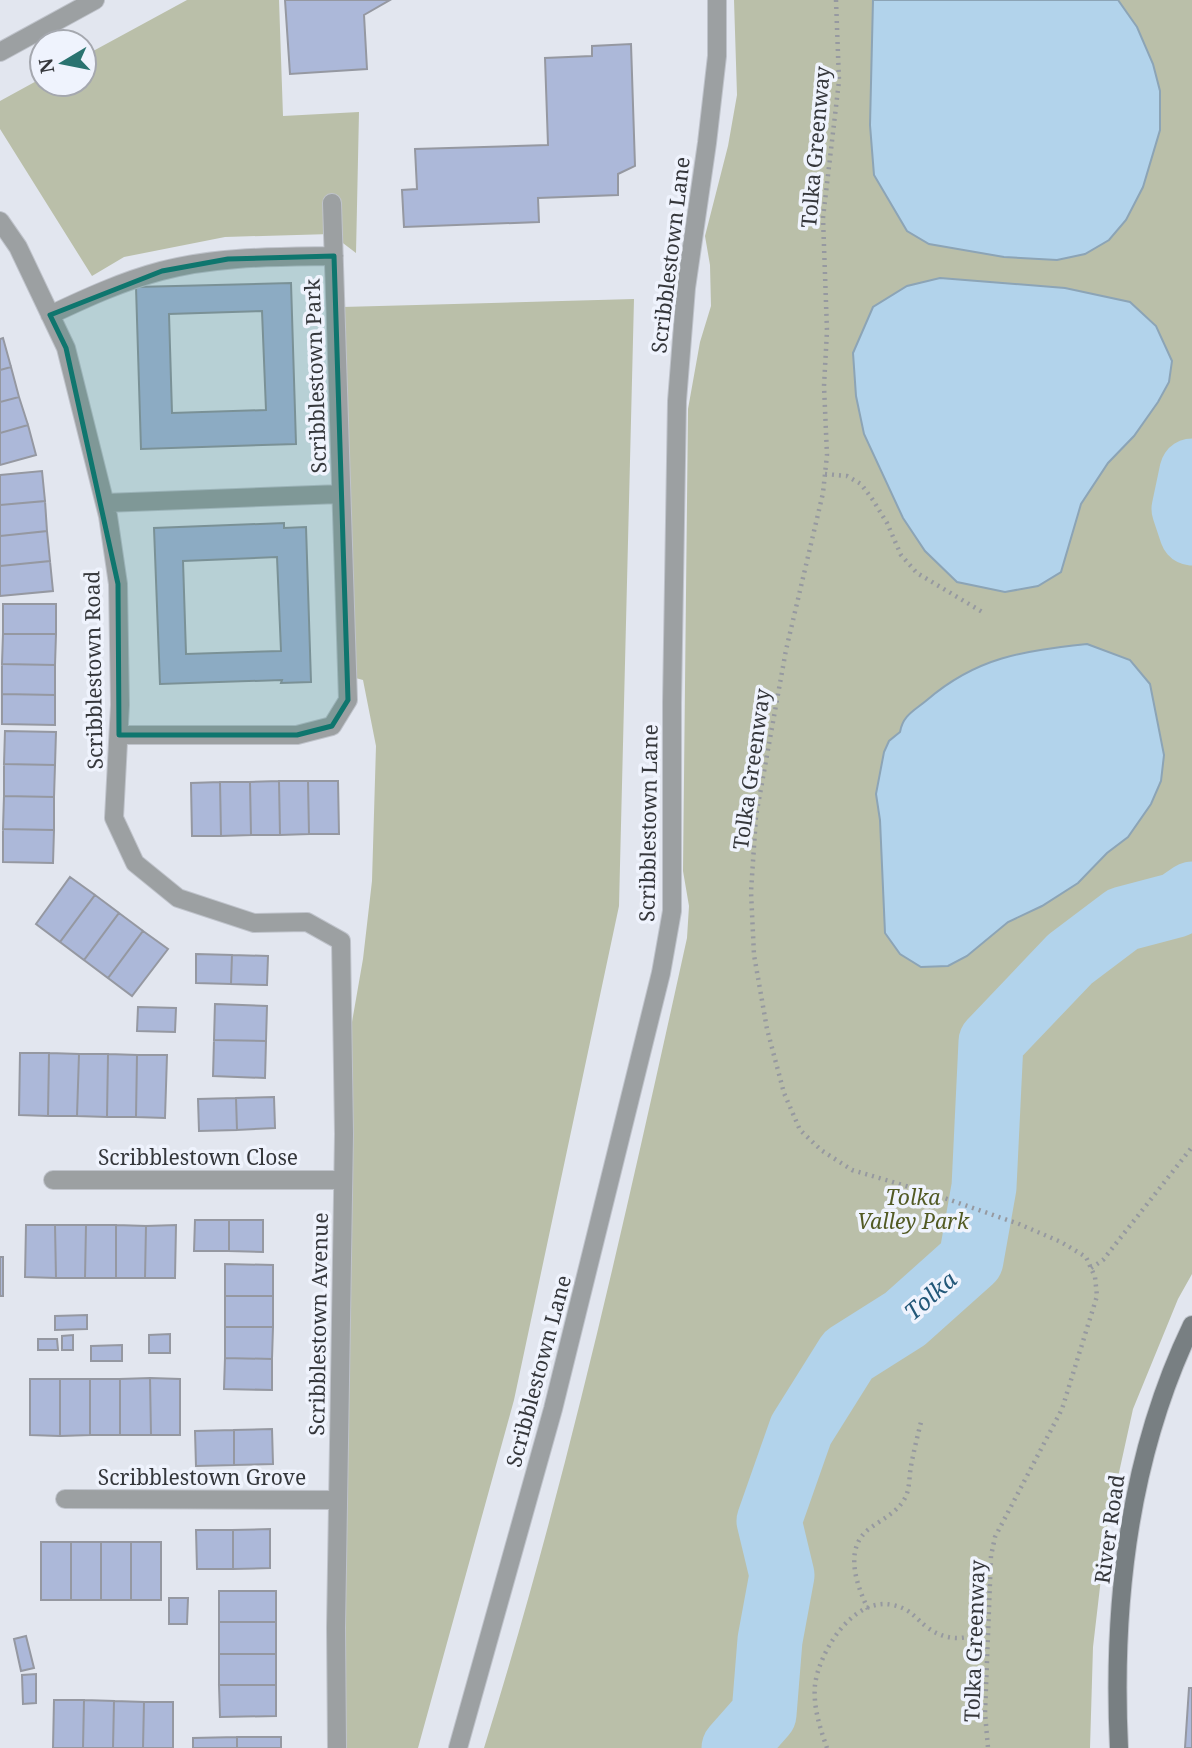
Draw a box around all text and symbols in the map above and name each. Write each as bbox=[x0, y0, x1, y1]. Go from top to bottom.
north arrow bbox=[28, 28, 98, 98]
text: N bbox=[32, 56, 60, 76]
street label: Tolka Greenway bbox=[794, 65, 836, 229]
street label: Scribblestown Lane bbox=[644, 155, 696, 355]
street label: Scribblestown Park bbox=[298, 278, 332, 474]
street label: Scribblestown Road bbox=[77, 570, 109, 770]
street label: Tolka Greenway bbox=[726, 687, 776, 851]
street label: Scribblestown Lane bbox=[632, 724, 664, 922]
street label: Scribblestown Close bbox=[98, 1143, 298, 1171]
park label: Tolka Valley Park bbox=[857, 1183, 970, 1235]
street label: Scribblestown Avenue bbox=[302, 1212, 334, 1436]
water label: Tolka bbox=[897, 1263, 964, 1327]
street label: Scribblestown Lane bbox=[499, 1272, 577, 1470]
street label: Scribblestown Grove bbox=[98, 1463, 306, 1491]
street label: River Road bbox=[1087, 1473, 1131, 1585]
street label: Tolka Greenway bbox=[957, 1559, 991, 1723]

